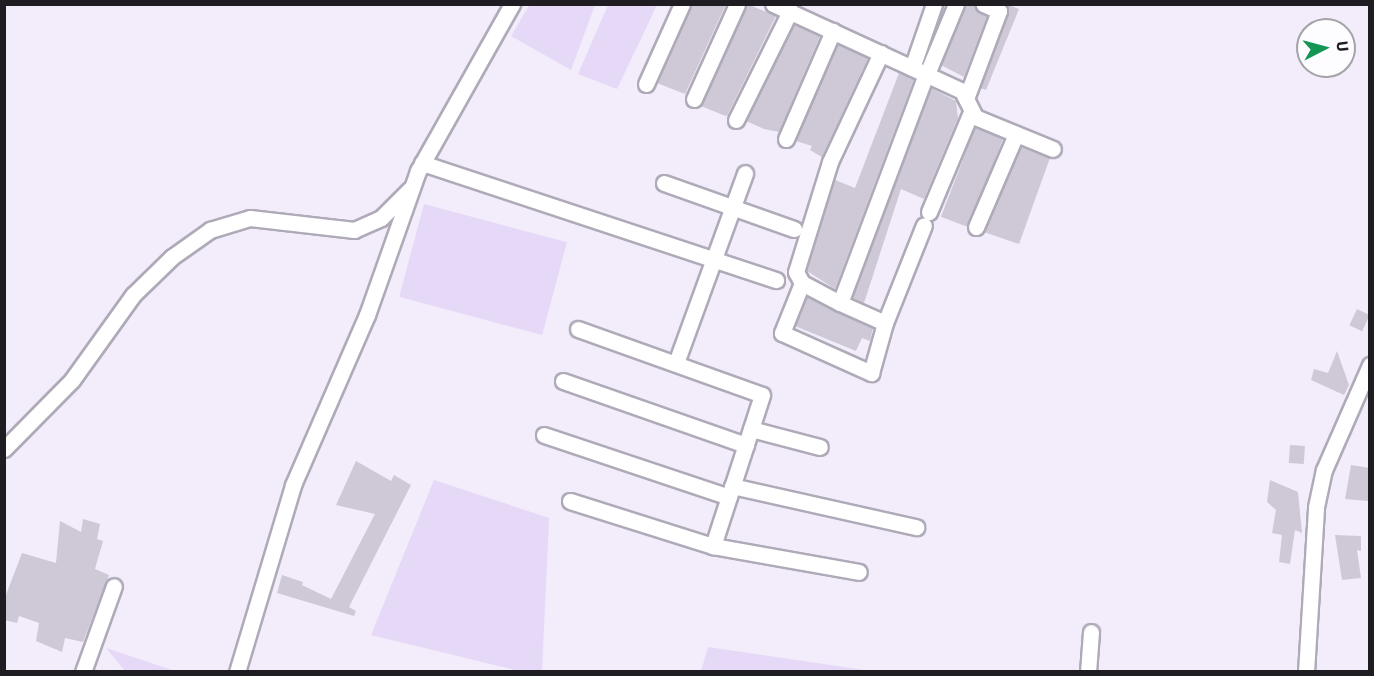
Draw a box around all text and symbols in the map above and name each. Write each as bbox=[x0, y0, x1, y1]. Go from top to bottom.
north arrow bbox=[1296, 18, 1356, 78]
text: U bbox=[1331, 40, 1352, 53]

